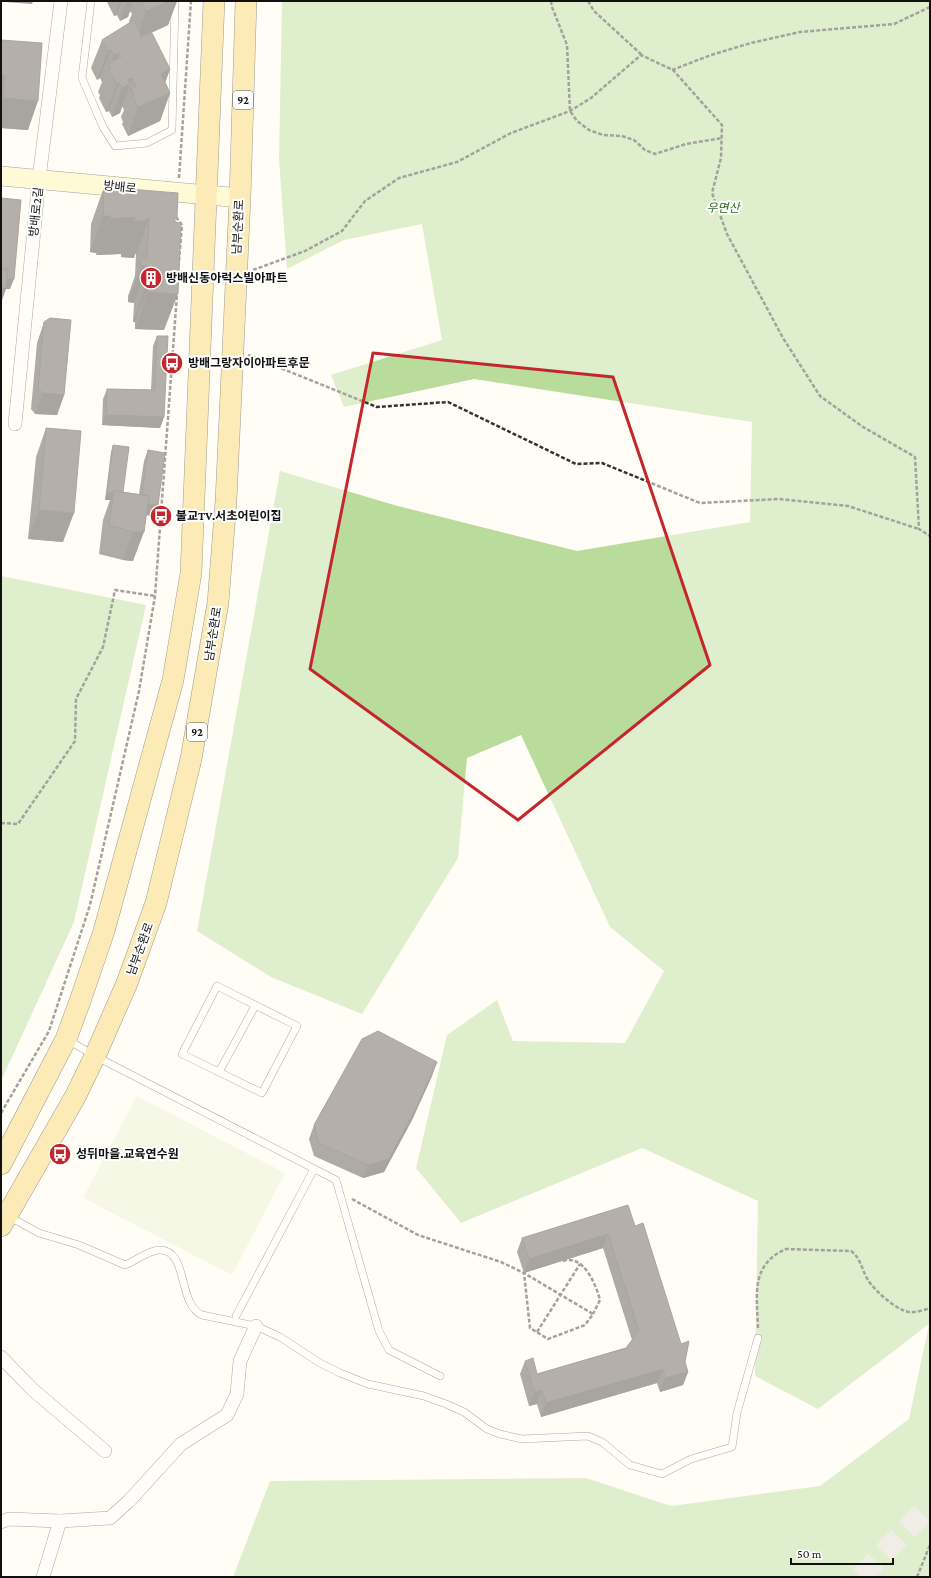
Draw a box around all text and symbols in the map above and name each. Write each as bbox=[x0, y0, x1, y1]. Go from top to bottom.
road number: 92 bbox=[233, 91, 253, 109]
street label: 방배로 bbox=[103, 178, 137, 196]
street label: 방배로2길 bbox=[26, 186, 46, 238]
street label: 남부순환로 bbox=[230, 199, 246, 255]
park label: 우면산 bbox=[706, 201, 742, 215]
building icon: 방배신동아럭스빌아파트 bbox=[138, 265, 164, 291]
place label: 방배신동아럭스빌아파트 bbox=[166, 271, 287, 285]
bus stop icon: 방배그랑자이아파트후문 bbox=[159, 350, 185, 376]
place label: 방배그랑자이아파트후문 bbox=[188, 356, 309, 370]
bus stop icon: 불교TV.서초어린이집 bbox=[148, 503, 174, 529]
place label: 불교TV.서초어린이집 bbox=[176, 509, 282, 523]
street label: 남부순환로 bbox=[202, 606, 224, 662]
road number: 92 bbox=[187, 723, 207, 741]
street label: 남부순환로 bbox=[124, 921, 156, 977]
bus stop icon: 성뒤마을.교육연수원 bbox=[47, 1141, 73, 1167]
place label: 성뒤마을.교육연수원 bbox=[76, 1147, 179, 1161]
scale bar bbox=[791, 1540, 893, 1566]
text: 50 m bbox=[797, 1547, 822, 1561]

